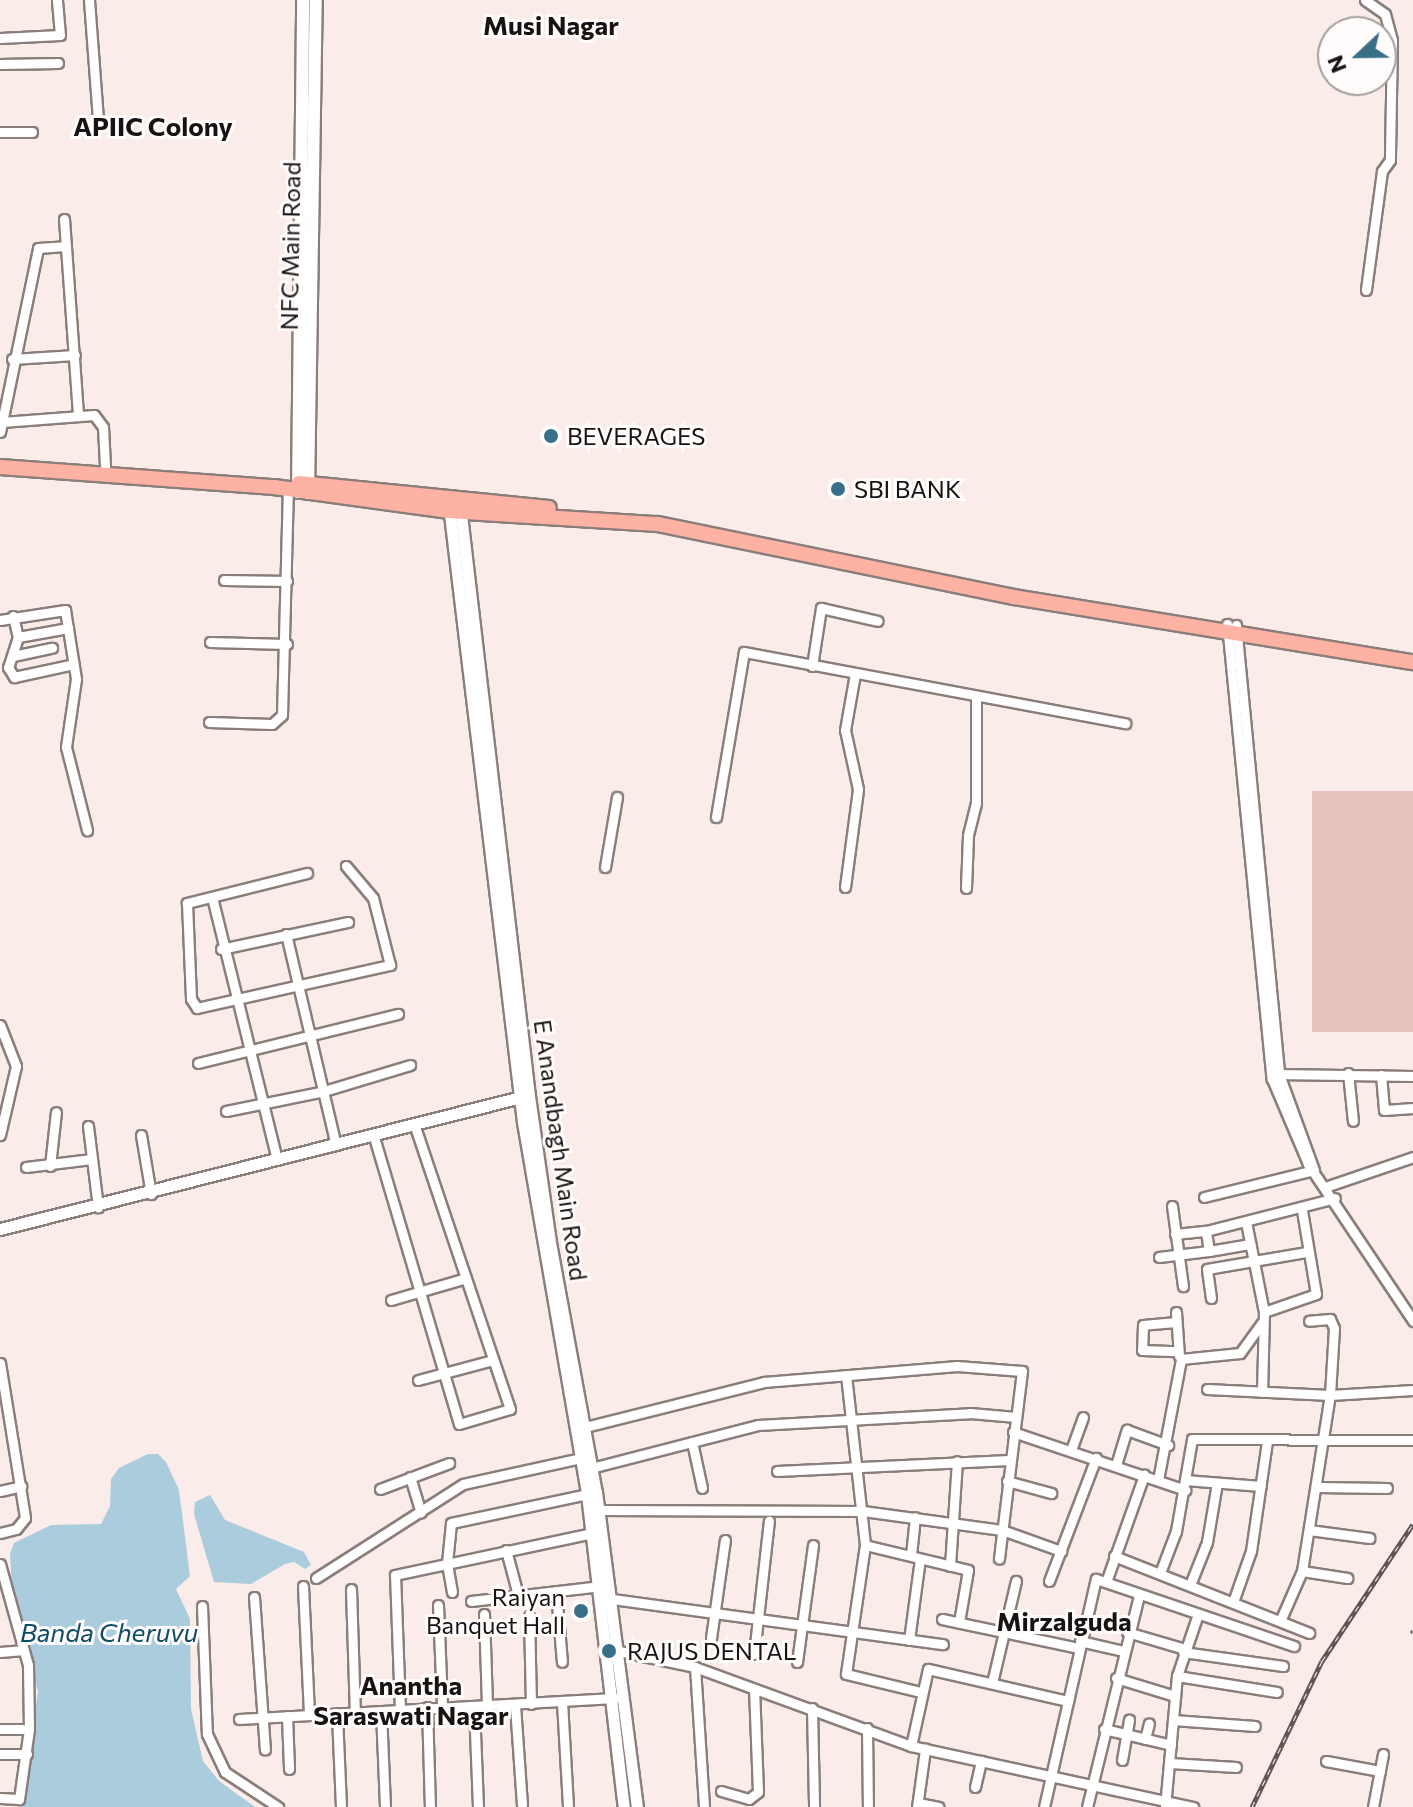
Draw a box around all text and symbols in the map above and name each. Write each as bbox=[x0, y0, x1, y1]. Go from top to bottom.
district label: Musi Nagar bbox=[483, 9, 619, 41]
north arrow bbox=[1317, 16, 1397, 96]
text: N bbox=[1321, 52, 1352, 77]
district label: APIIC Colony bbox=[73, 110, 233, 142]
street label: NFC Main Road bbox=[274, 161, 306, 331]
place label: BEVERAGES bbox=[567, 422, 705, 450]
marker: BEVERAGES bbox=[542, 427, 560, 445]
place label: SBI BANK bbox=[854, 475, 961, 503]
marker: SBI BANK bbox=[829, 480, 847, 498]
street label: E Anandbagh Main Road bbox=[528, 1018, 594, 1282]
place label: Raiyan Banquet Hall bbox=[426, 1583, 565, 1639]
marker: Raiyan Banquet Hall bbox=[572, 1602, 590, 1620]
district label: Mirzalguda bbox=[996, 1605, 1132, 1637]
water label: Banda Cheruvu bbox=[20, 1616, 198, 1648]
place label: RAJUS DENTAL bbox=[627, 1637, 796, 1665]
marker: RAJUS DENTAL bbox=[598, 1640, 620, 1662]
district label: Anantha Saraswati Nagar bbox=[313, 1669, 509, 1730]

